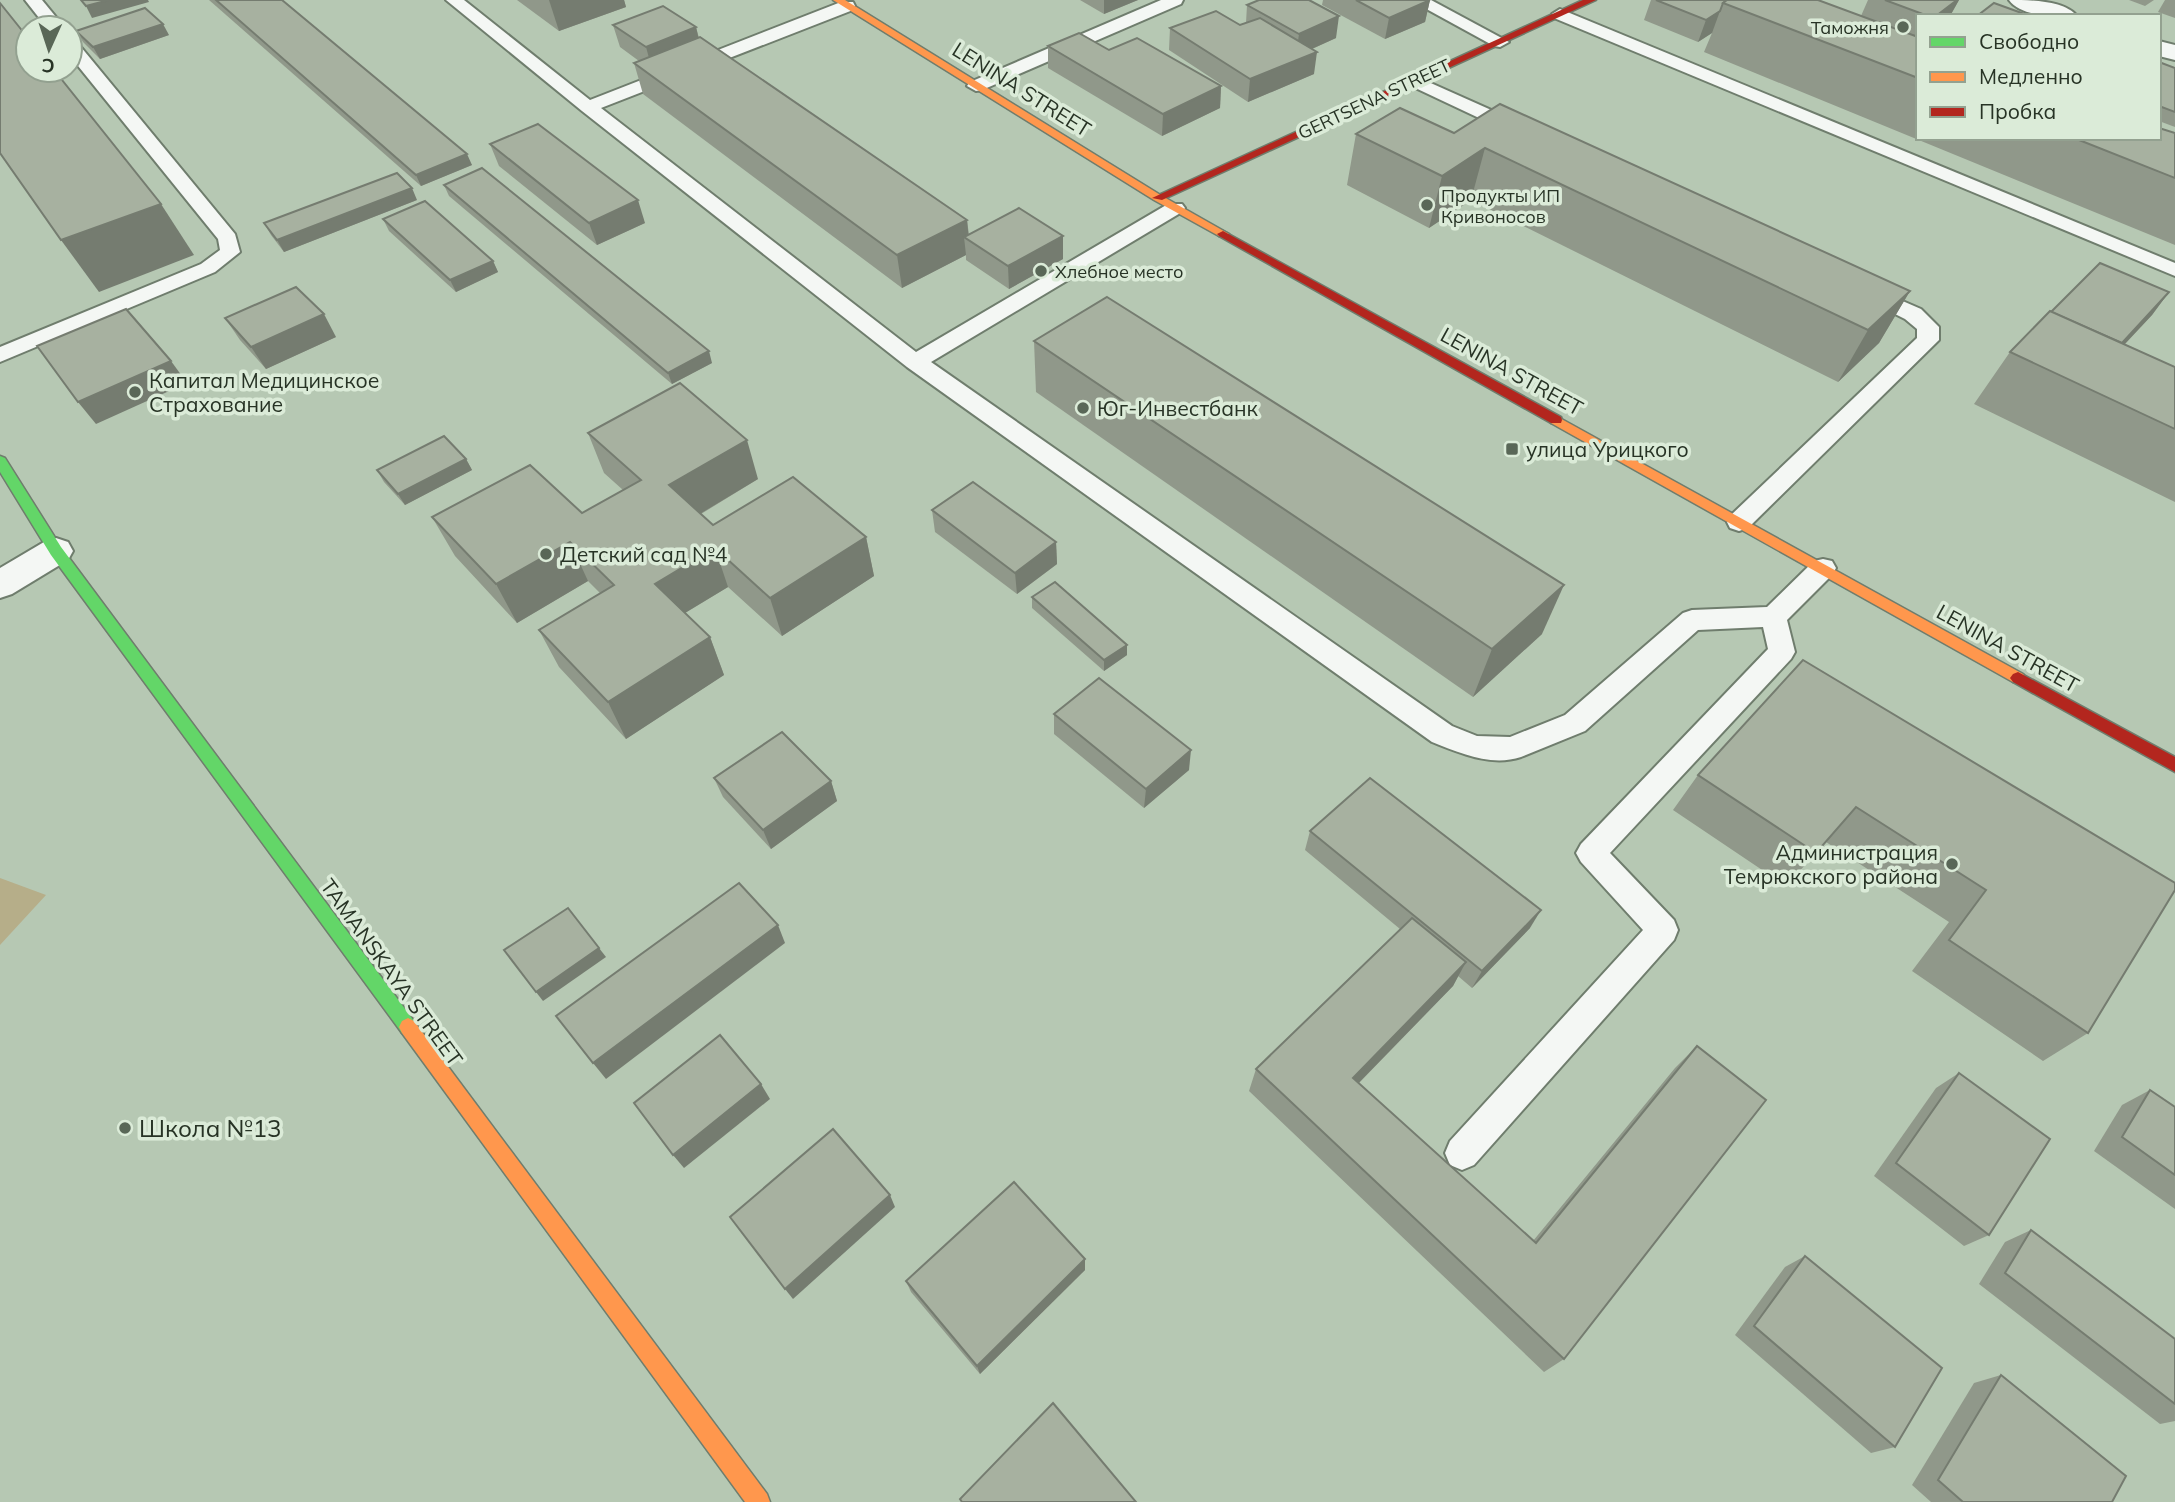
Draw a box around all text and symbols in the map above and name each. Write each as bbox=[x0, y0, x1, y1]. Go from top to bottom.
north arrow bbox=[14, 14, 84, 84]
legend bbox=[1916, 14, 2161, 140]
place label: Таможня bbox=[1811, 16, 1889, 39]
marker: Таможня bbox=[1895, 19, 1911, 35]
text: Свободно bbox=[1979, 28, 2079, 54]
street label: LENINA STREET bbox=[948, 36, 1096, 142]
text: С bbox=[41, 54, 55, 78]
street label: GERTSENA STREET bbox=[1294, 54, 1454, 144]
text: Медленно bbox=[1979, 63, 2083, 89]
text: Пробка bbox=[1979, 98, 2056, 124]
place label: Продукты ИП Кривоносов bbox=[1441, 184, 1560, 228]
marker: Продукты ИП Кривоносов bbox=[1419, 197, 1435, 213]
place label: Хлебное место bbox=[1055, 260, 1183, 283]
marker: Хлебное место bbox=[1033, 263, 1049, 279]
street label: LENINA STREET bbox=[1436, 321, 1588, 421]
place label: Капитал Медицинское Страхование bbox=[149, 367, 379, 417]
marker: Капитал Медицинское Страхование bbox=[127, 384, 143, 400]
place label: Юг-Инвестбанк bbox=[1097, 395, 1259, 421]
marker: Юг-Инвестбанк bbox=[1075, 400, 1091, 416]
place label: улица Урицкого bbox=[1526, 436, 1689, 462]
marker: улица Урицкого bbox=[1504, 441, 1520, 457]
place label: Детский сад №4 bbox=[560, 541, 728, 567]
marker: Детский сад №4 bbox=[538, 546, 554, 562]
street label: LENINA STREET bbox=[1932, 598, 2084, 698]
place label: Администрация Темрюкского района bbox=[1724, 839, 1938, 889]
marker: Администрация Темрюкского района bbox=[1944, 856, 1960, 872]
street label: TAMANSKAYA STREET bbox=[315, 873, 469, 1071]
place label: Школа №13 bbox=[139, 1113, 281, 1143]
marker: Школа №13 bbox=[117, 1120, 133, 1136]

